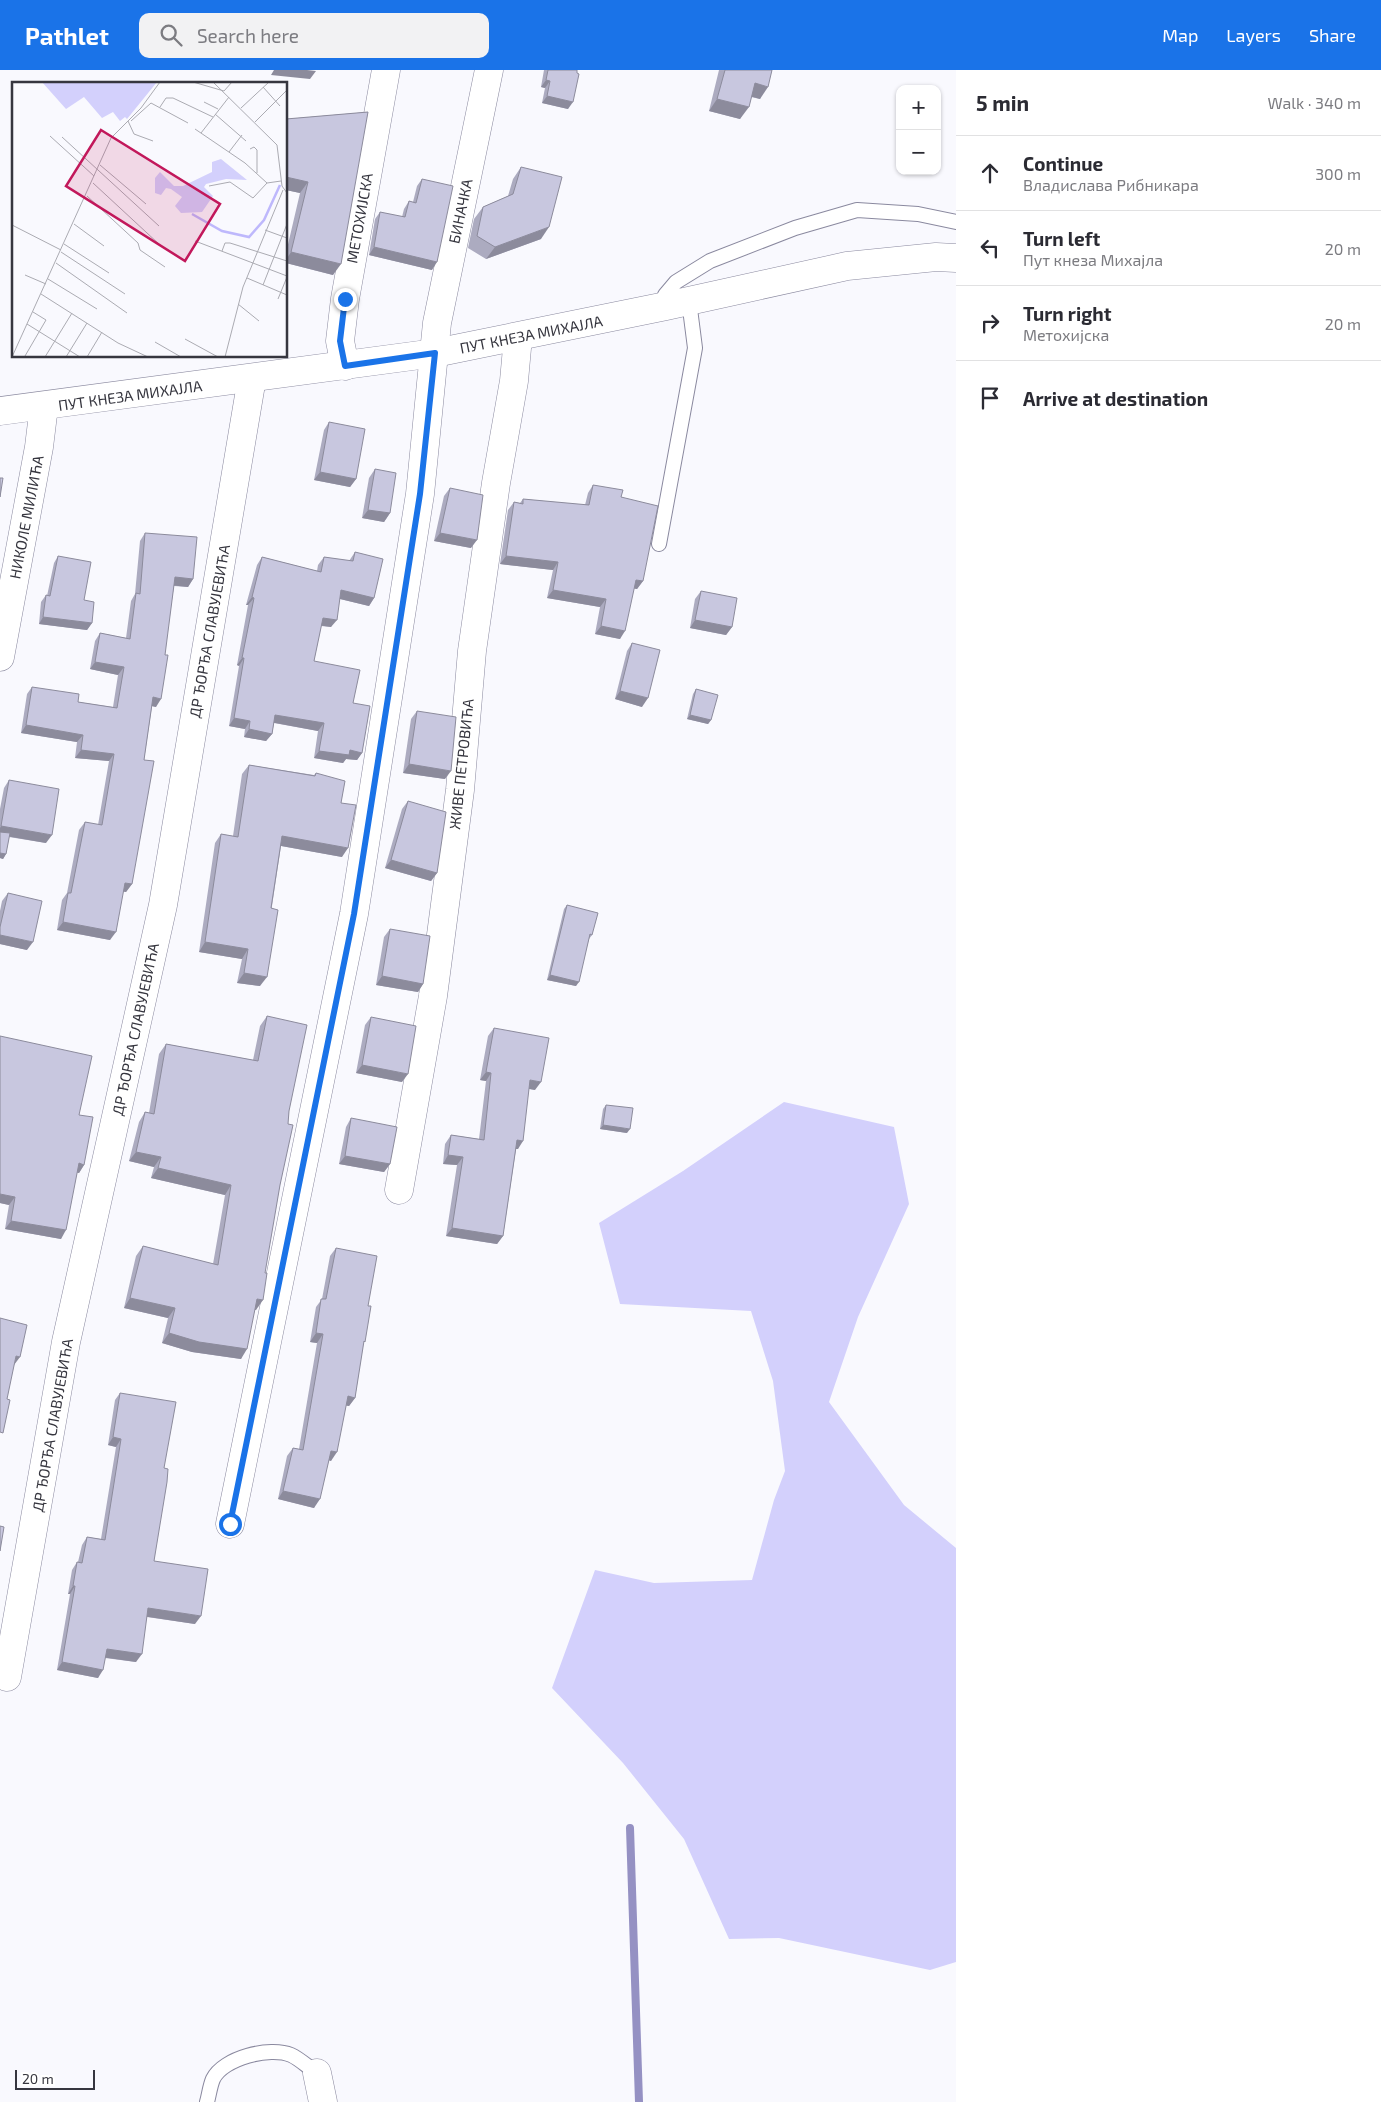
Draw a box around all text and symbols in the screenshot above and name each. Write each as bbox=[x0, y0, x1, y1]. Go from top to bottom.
search box bbox=[139, 13, 489, 58]
text: Pathlet bbox=[25, 21, 109, 50]
icon: search bbox=[157, 21, 185, 49]
text: Search here bbox=[197, 24, 299, 47]
text: Map bbox=[1162, 24, 1198, 46]
text: Layers bbox=[1226, 24, 1281, 46]
text: Share bbox=[1309, 24, 1356, 46]
inset map bbox=[12, 82, 288, 358]
map controls bbox=[896, 85, 941, 175]
button: + bbox=[896, 85, 941, 130]
text: 5 min bbox=[976, 90, 1029, 115]
text: Walk · 340 m bbox=[1268, 93, 1361, 112]
button: − bbox=[896, 130, 941, 175]
text: Continue bbox=[1023, 152, 1103, 175]
icon: ahead bbox=[976, 159, 1004, 187]
text: 300 m bbox=[1315, 164, 1361, 183]
street label: МЕТОХИЈСКА bbox=[342, 171, 376, 265]
text: Владислава Рибникара bbox=[1023, 175, 1199, 194]
street label: БИНАЧКА bbox=[444, 176, 476, 245]
text: Turn left bbox=[1023, 227, 1100, 250]
icon: left bbox=[976, 234, 1004, 262]
text: 20 m bbox=[1325, 239, 1361, 258]
text: Пут кнеза Михајла bbox=[1023, 250, 1163, 269]
route end bbox=[334, 288, 357, 311]
text: Turn right bbox=[1023, 302, 1111, 325]
icon: right bbox=[976, 309, 1004, 337]
street label: ПУТ КНЕЗА МИХАЈЛА bbox=[458, 311, 605, 357]
text: 20 m bbox=[1325, 314, 1361, 333]
text: Метохијска bbox=[1023, 325, 1109, 344]
street label: ПУТ КНЕЗА МИХАЈЛА bbox=[57, 376, 204, 414]
icon: arrive bbox=[976, 384, 1004, 412]
text: Arrive at destination bbox=[1023, 387, 1208, 410]
street label: НИКОЛЕ МИЛИЋА bbox=[5, 453, 47, 580]
street label: ДР ЂОРЂА СЛАВУЈЕВИЋА bbox=[185, 542, 233, 719]
street label: ЖИВЕ ПЕТРОВИЋА bbox=[445, 697, 477, 830]
street label: ДР ЂОРЂА СЛАВУЈЕВИЋА bbox=[108, 941, 162, 1117]
street label: ДР ЂОРЂА СЛАВУЈЕВИЋА bbox=[28, 1336, 76, 1513]
route start bbox=[219, 1513, 242, 1536]
scale bar bbox=[15, 2067, 95, 2090]
text: 20 m bbox=[22, 2070, 54, 2087]

